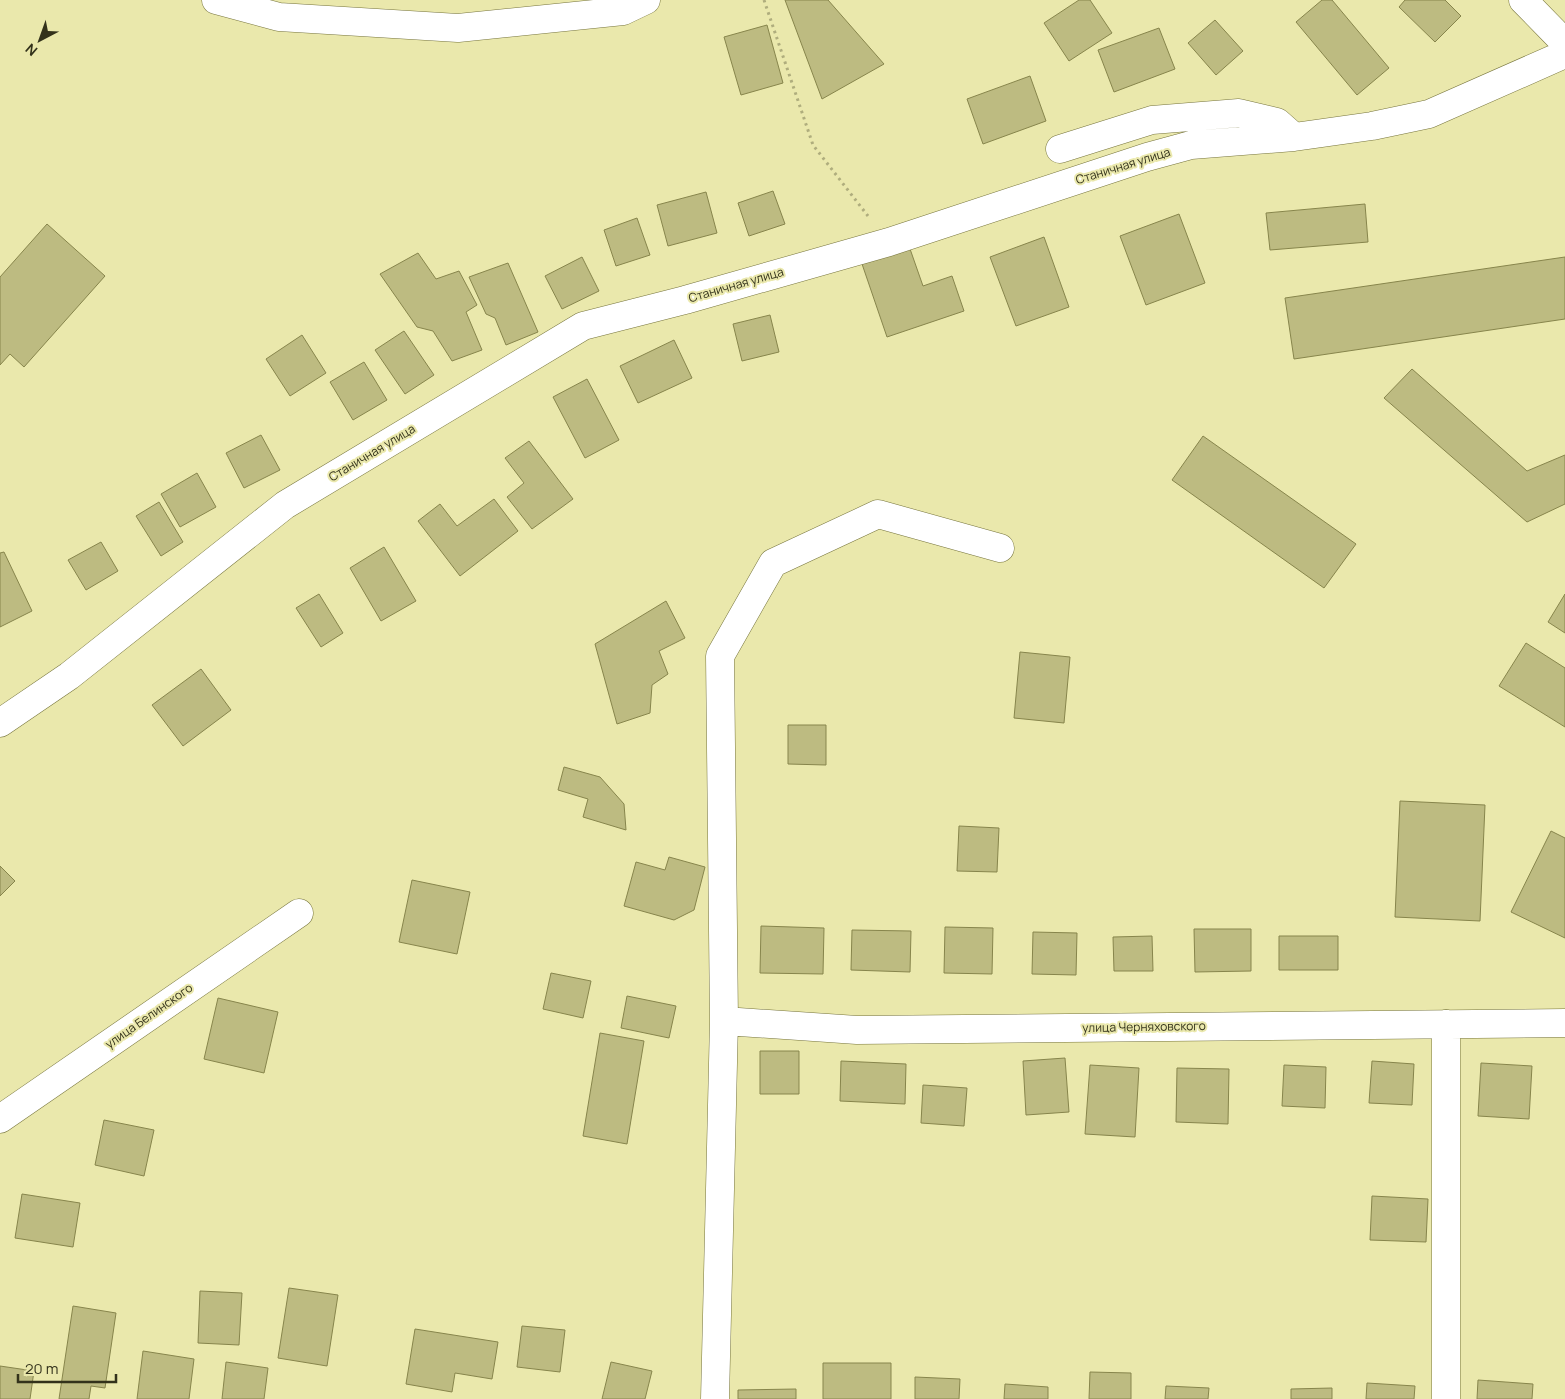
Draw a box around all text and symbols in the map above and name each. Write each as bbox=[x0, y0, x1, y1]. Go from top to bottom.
north arrow bbox=[15, 15, 65, 65]
text: N bbox=[21, 40, 41, 61]
street label: Станичная улица bbox=[1073, 143, 1172, 188]
street label: Станичная улица bbox=[686, 263, 785, 306]
street label: Станичная улица bbox=[325, 420, 418, 485]
street label: улица Белинского bbox=[101, 979, 196, 1052]
street label: улица Черняховского bbox=[1082, 1017, 1206, 1036]
scale bar bbox=[18, 1352, 115, 1384]
text: 20 m bbox=[25, 1358, 58, 1379]

